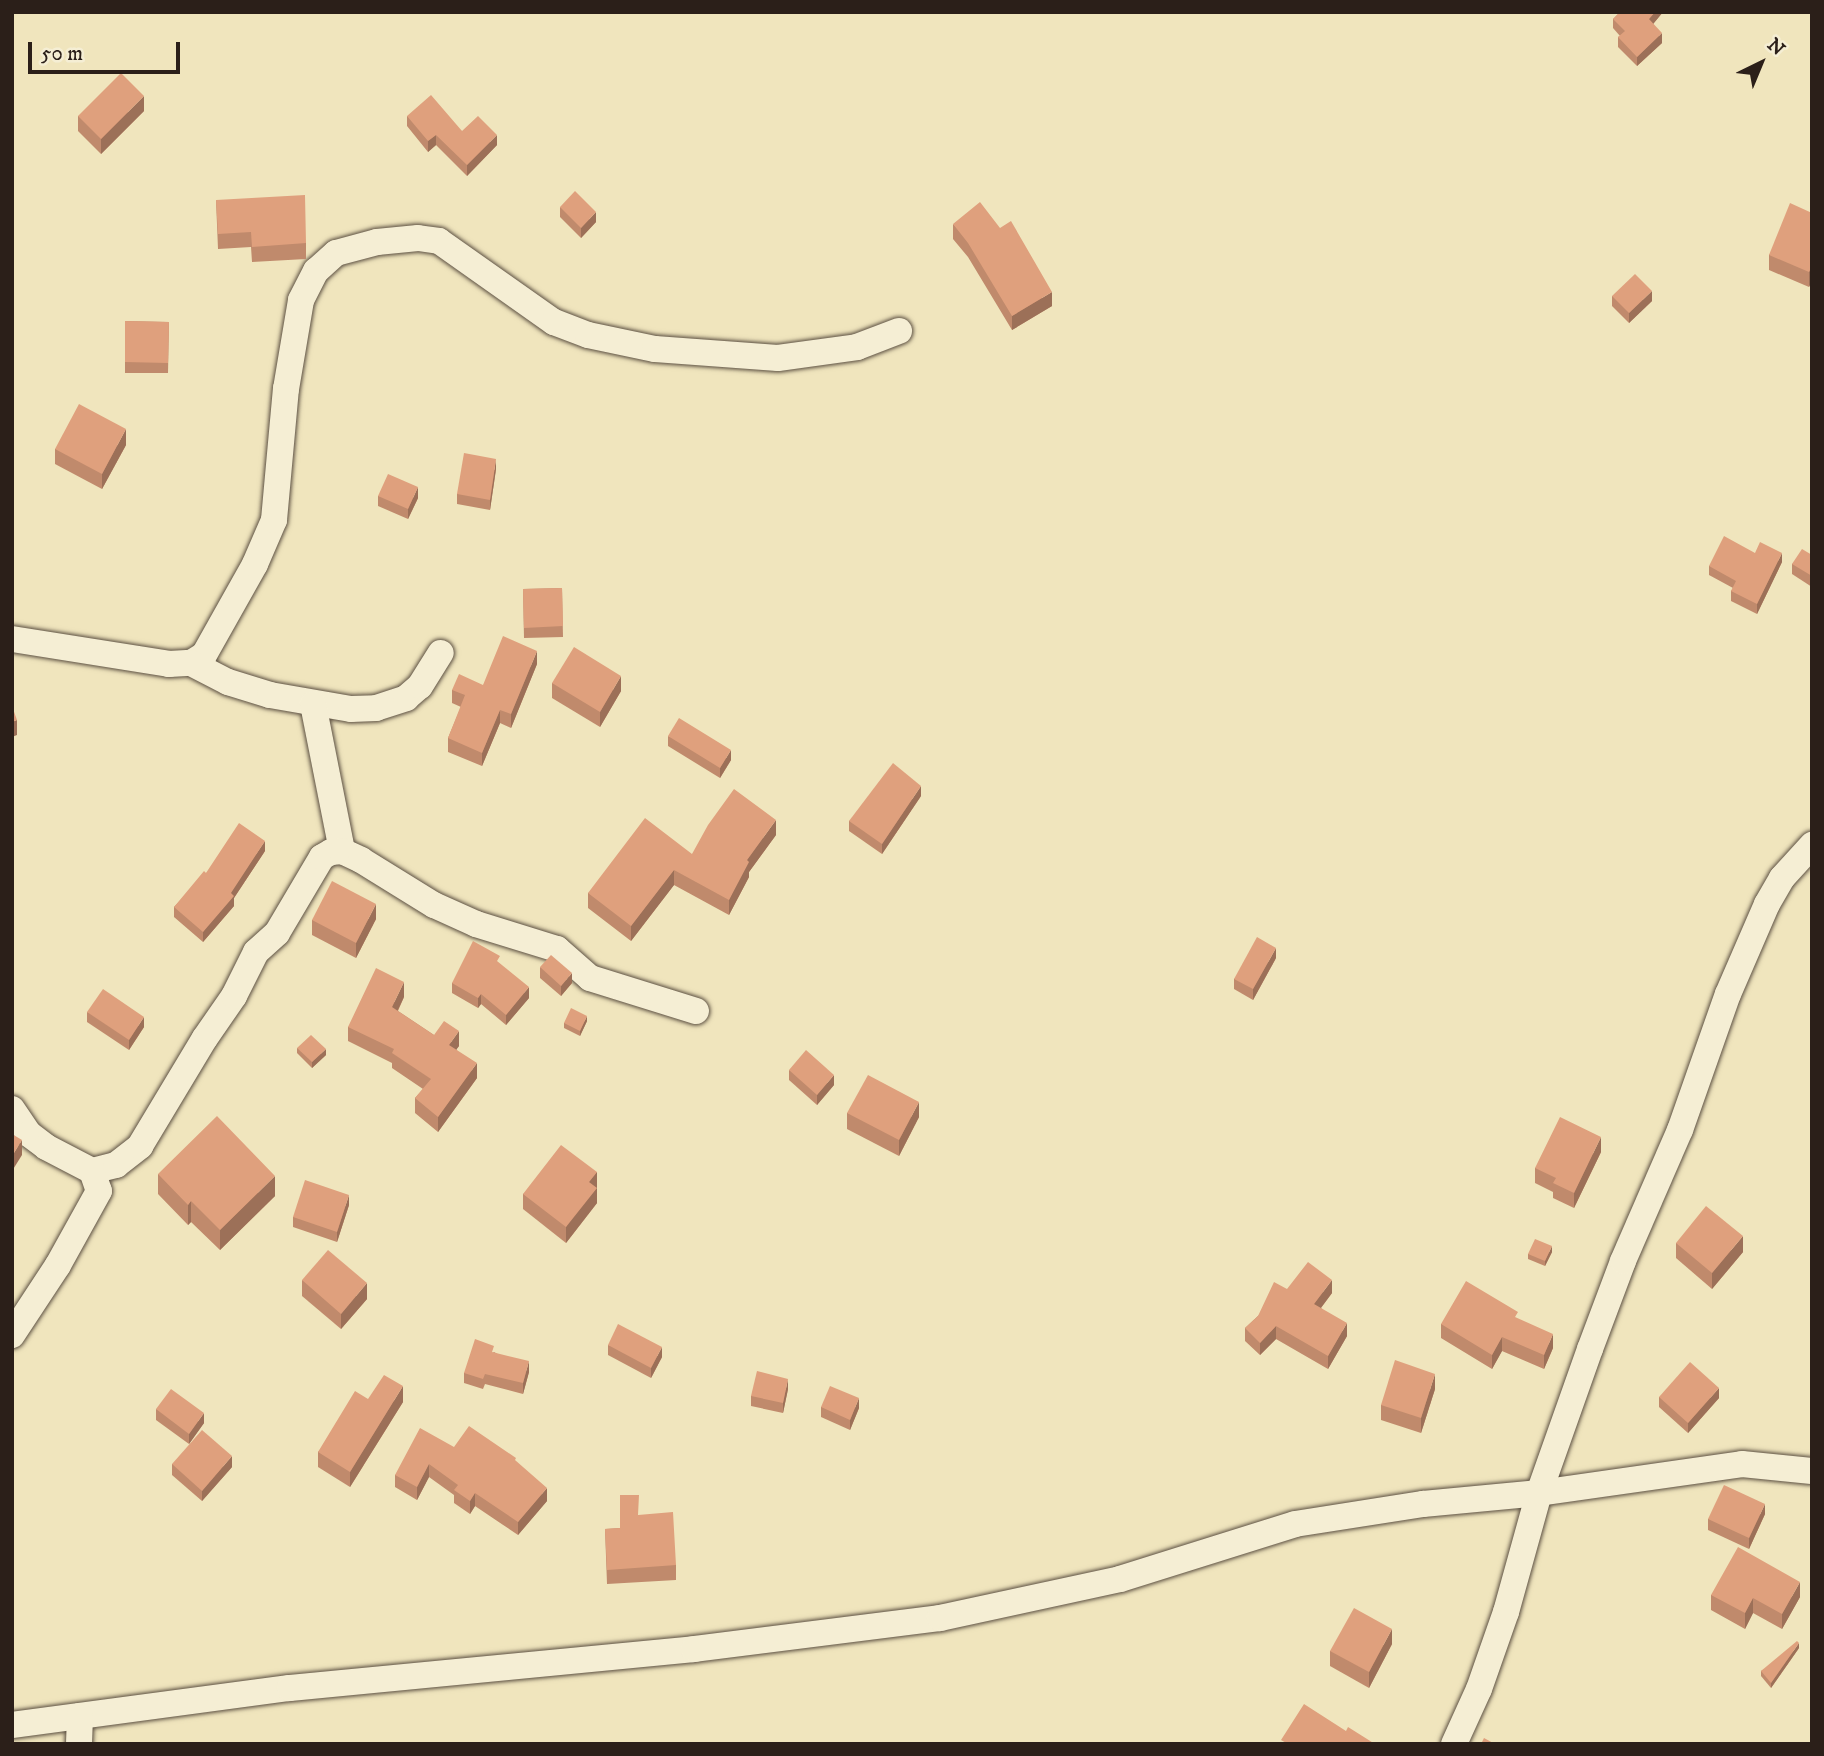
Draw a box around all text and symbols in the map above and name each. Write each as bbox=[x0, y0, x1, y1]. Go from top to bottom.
scale bar bbox=[32, 28, 184, 72]
north arrow bbox=[1726, 28, 1796, 98]
text: N bbox=[1762, 34, 1789, 61]
text: 50 m bbox=[41, 41, 83, 67]

